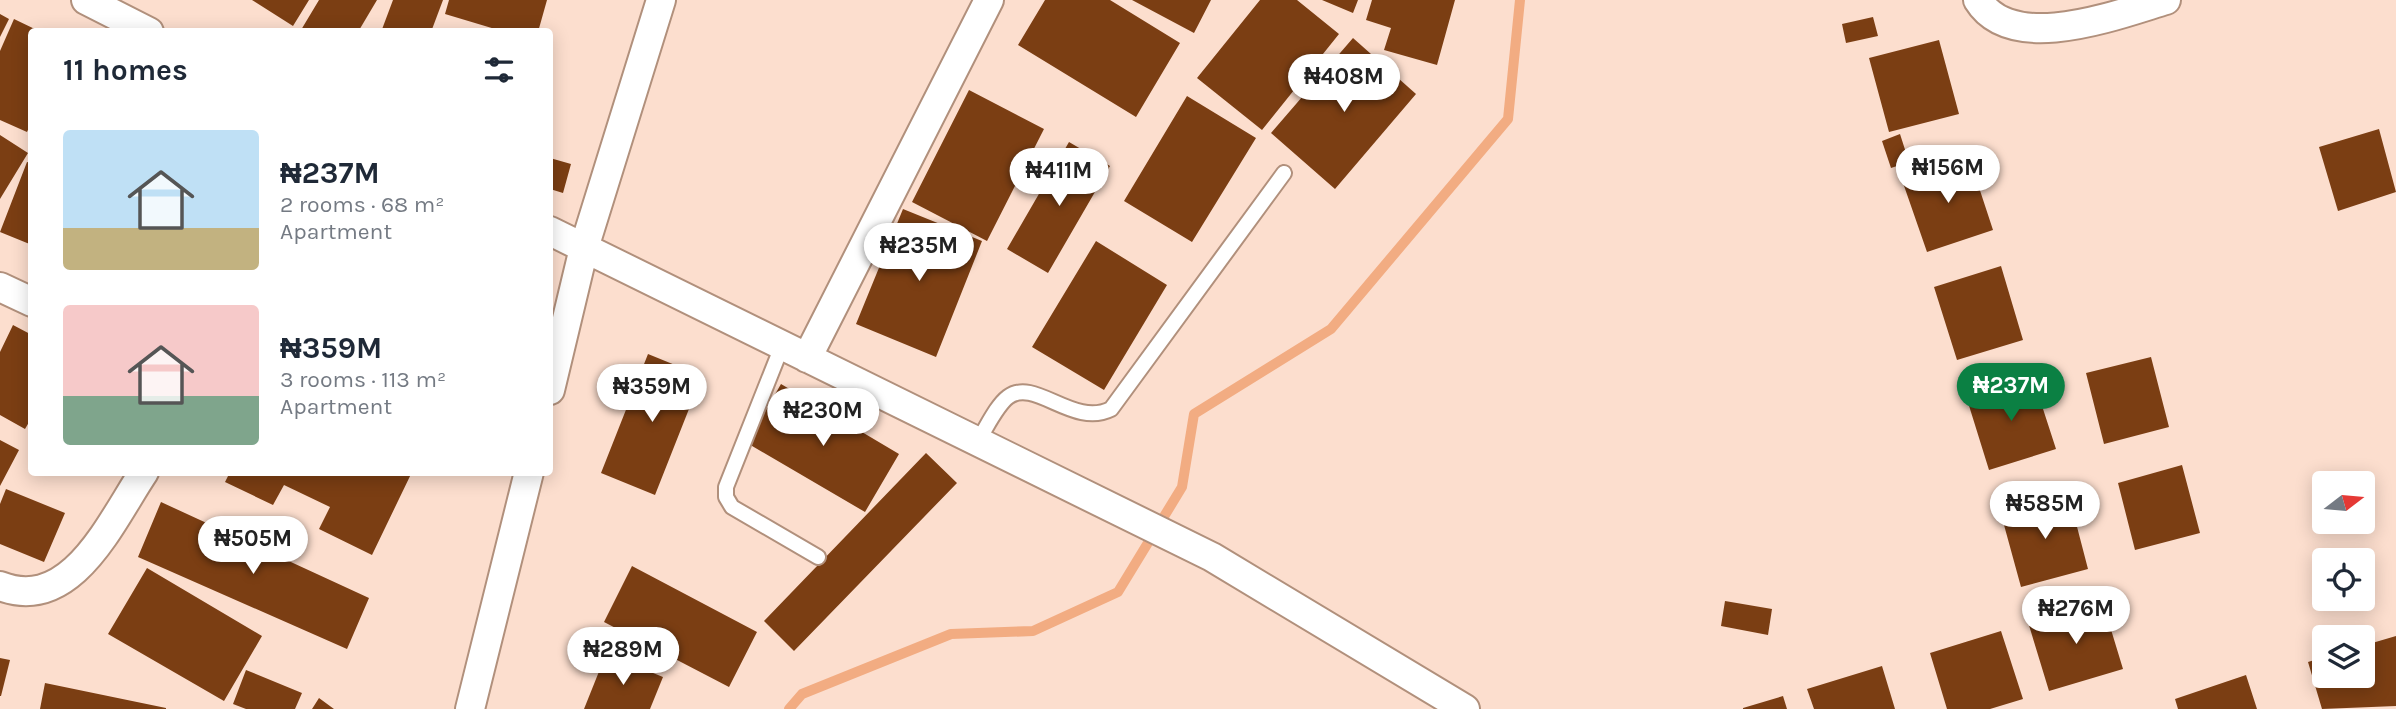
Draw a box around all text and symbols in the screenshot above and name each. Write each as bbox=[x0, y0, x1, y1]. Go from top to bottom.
icon: filters bbox=[480, 51, 518, 89]
text: 11 homes bbox=[63, 52, 188, 88]
pin: ₦408M bbox=[1295, 54, 1393, 114]
text: ₦408M bbox=[1304, 63, 1384, 90]
pin: ₦156M bbox=[1899, 146, 1997, 205]
pin: ₦411M bbox=[1010, 148, 1108, 208]
text: ₦156M bbox=[1912, 154, 1984, 181]
text: ₦237M bbox=[280, 155, 380, 191]
text: ₦411M bbox=[1026, 157, 1092, 184]
icon: home bbox=[119, 158, 203, 242]
text: 2 rooms · 68 m² bbox=[280, 191, 444, 218]
text: Apartment bbox=[280, 218, 392, 245]
pin: ₦235M bbox=[870, 224, 968, 283]
text: ₦235M bbox=[880, 232, 958, 259]
text: ₦359M bbox=[280, 330, 382, 366]
icon: home bbox=[119, 333, 203, 417]
pin: ₦359M bbox=[603, 364, 701, 424]
pin: ₦237M bbox=[1962, 364, 2060, 423]
text: 3 rooms · 113 m² bbox=[280, 366, 446, 393]
text: ₦237M bbox=[1973, 372, 2049, 399]
text: ₦359M bbox=[613, 373, 691, 400]
pin: ₦230M bbox=[774, 388, 872, 448]
text: Apartment bbox=[280, 393, 392, 420]
text: ₦230M bbox=[783, 397, 863, 424]
north arrow bbox=[2312, 471, 2375, 534]
map controls bbox=[2312, 471, 2375, 688]
pin: ₦585M bbox=[1996, 482, 2094, 541]
text: ₦585M bbox=[2006, 490, 2084, 517]
pin: ₦505M bbox=[204, 516, 302, 576]
text: ₦505M bbox=[214, 525, 292, 552]
button: locate bbox=[2312, 548, 2375, 611]
pin: ₦276M bbox=[2027, 586, 2125, 646]
text: ₦276M bbox=[2038, 595, 2114, 622]
button: layers bbox=[2312, 625, 2375, 688]
pin: ₦289M bbox=[574, 628, 672, 687]
text: ₦289M bbox=[583, 636, 663, 663]

